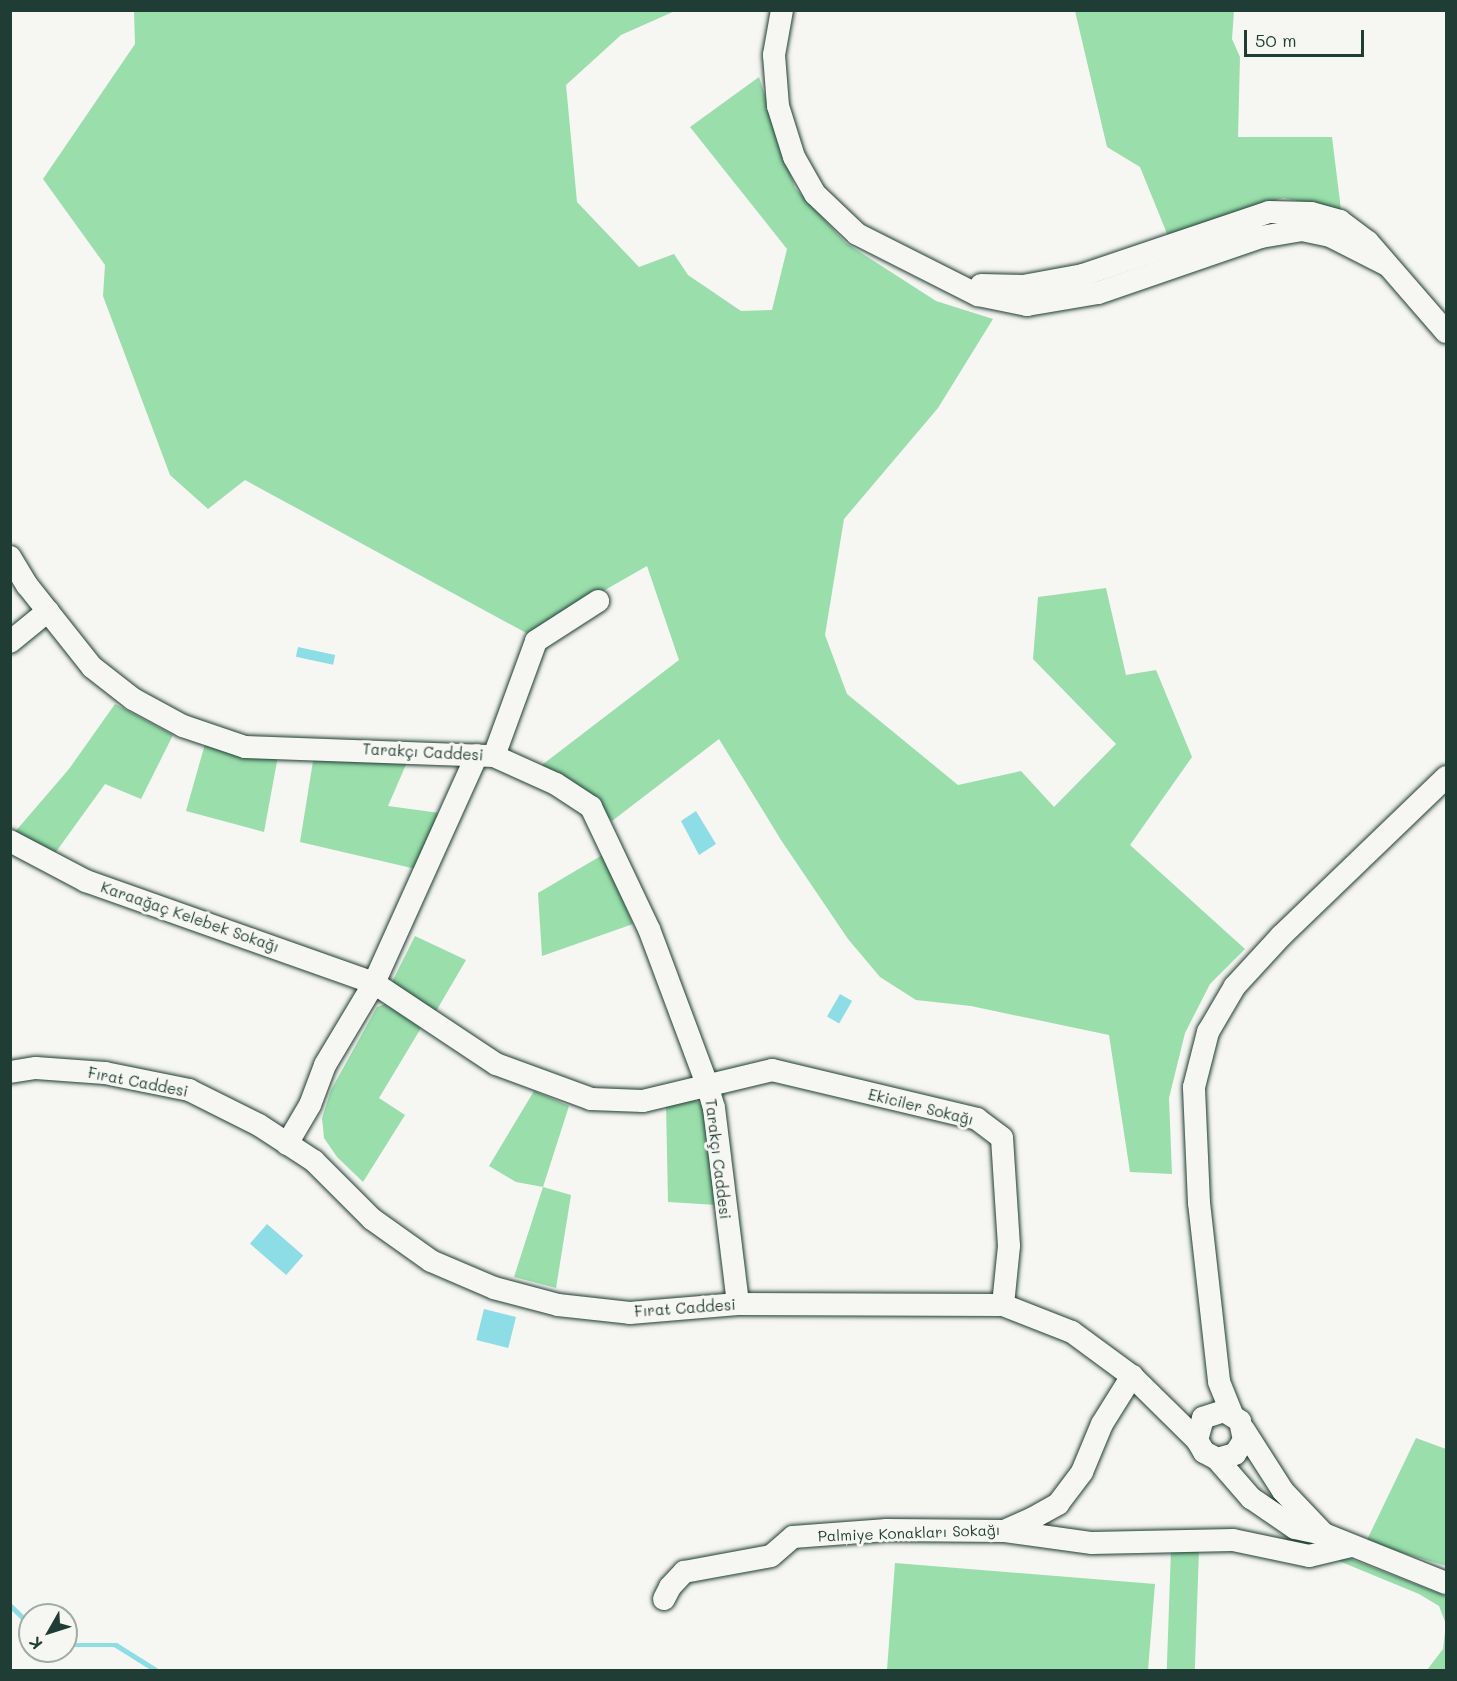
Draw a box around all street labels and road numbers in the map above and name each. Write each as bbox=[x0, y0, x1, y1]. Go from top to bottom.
street label: Tarakçı Caddesi bbox=[362, 740, 484, 764]
street label: Karaağaç Kelebek Sokağı bbox=[98, 878, 282, 956]
street label: Fırat Caddesi bbox=[86, 1063, 190, 1101]
street label: Ekiciler Sokağı bbox=[866, 1085, 976, 1129]
street label: Tarakçı Caddesi bbox=[702, 1098, 734, 1220]
street label: Fırat Caddesi bbox=[634, 1295, 736, 1321]
street label: Palmiye Konakları Sokağı bbox=[817, 1521, 1001, 1545]

